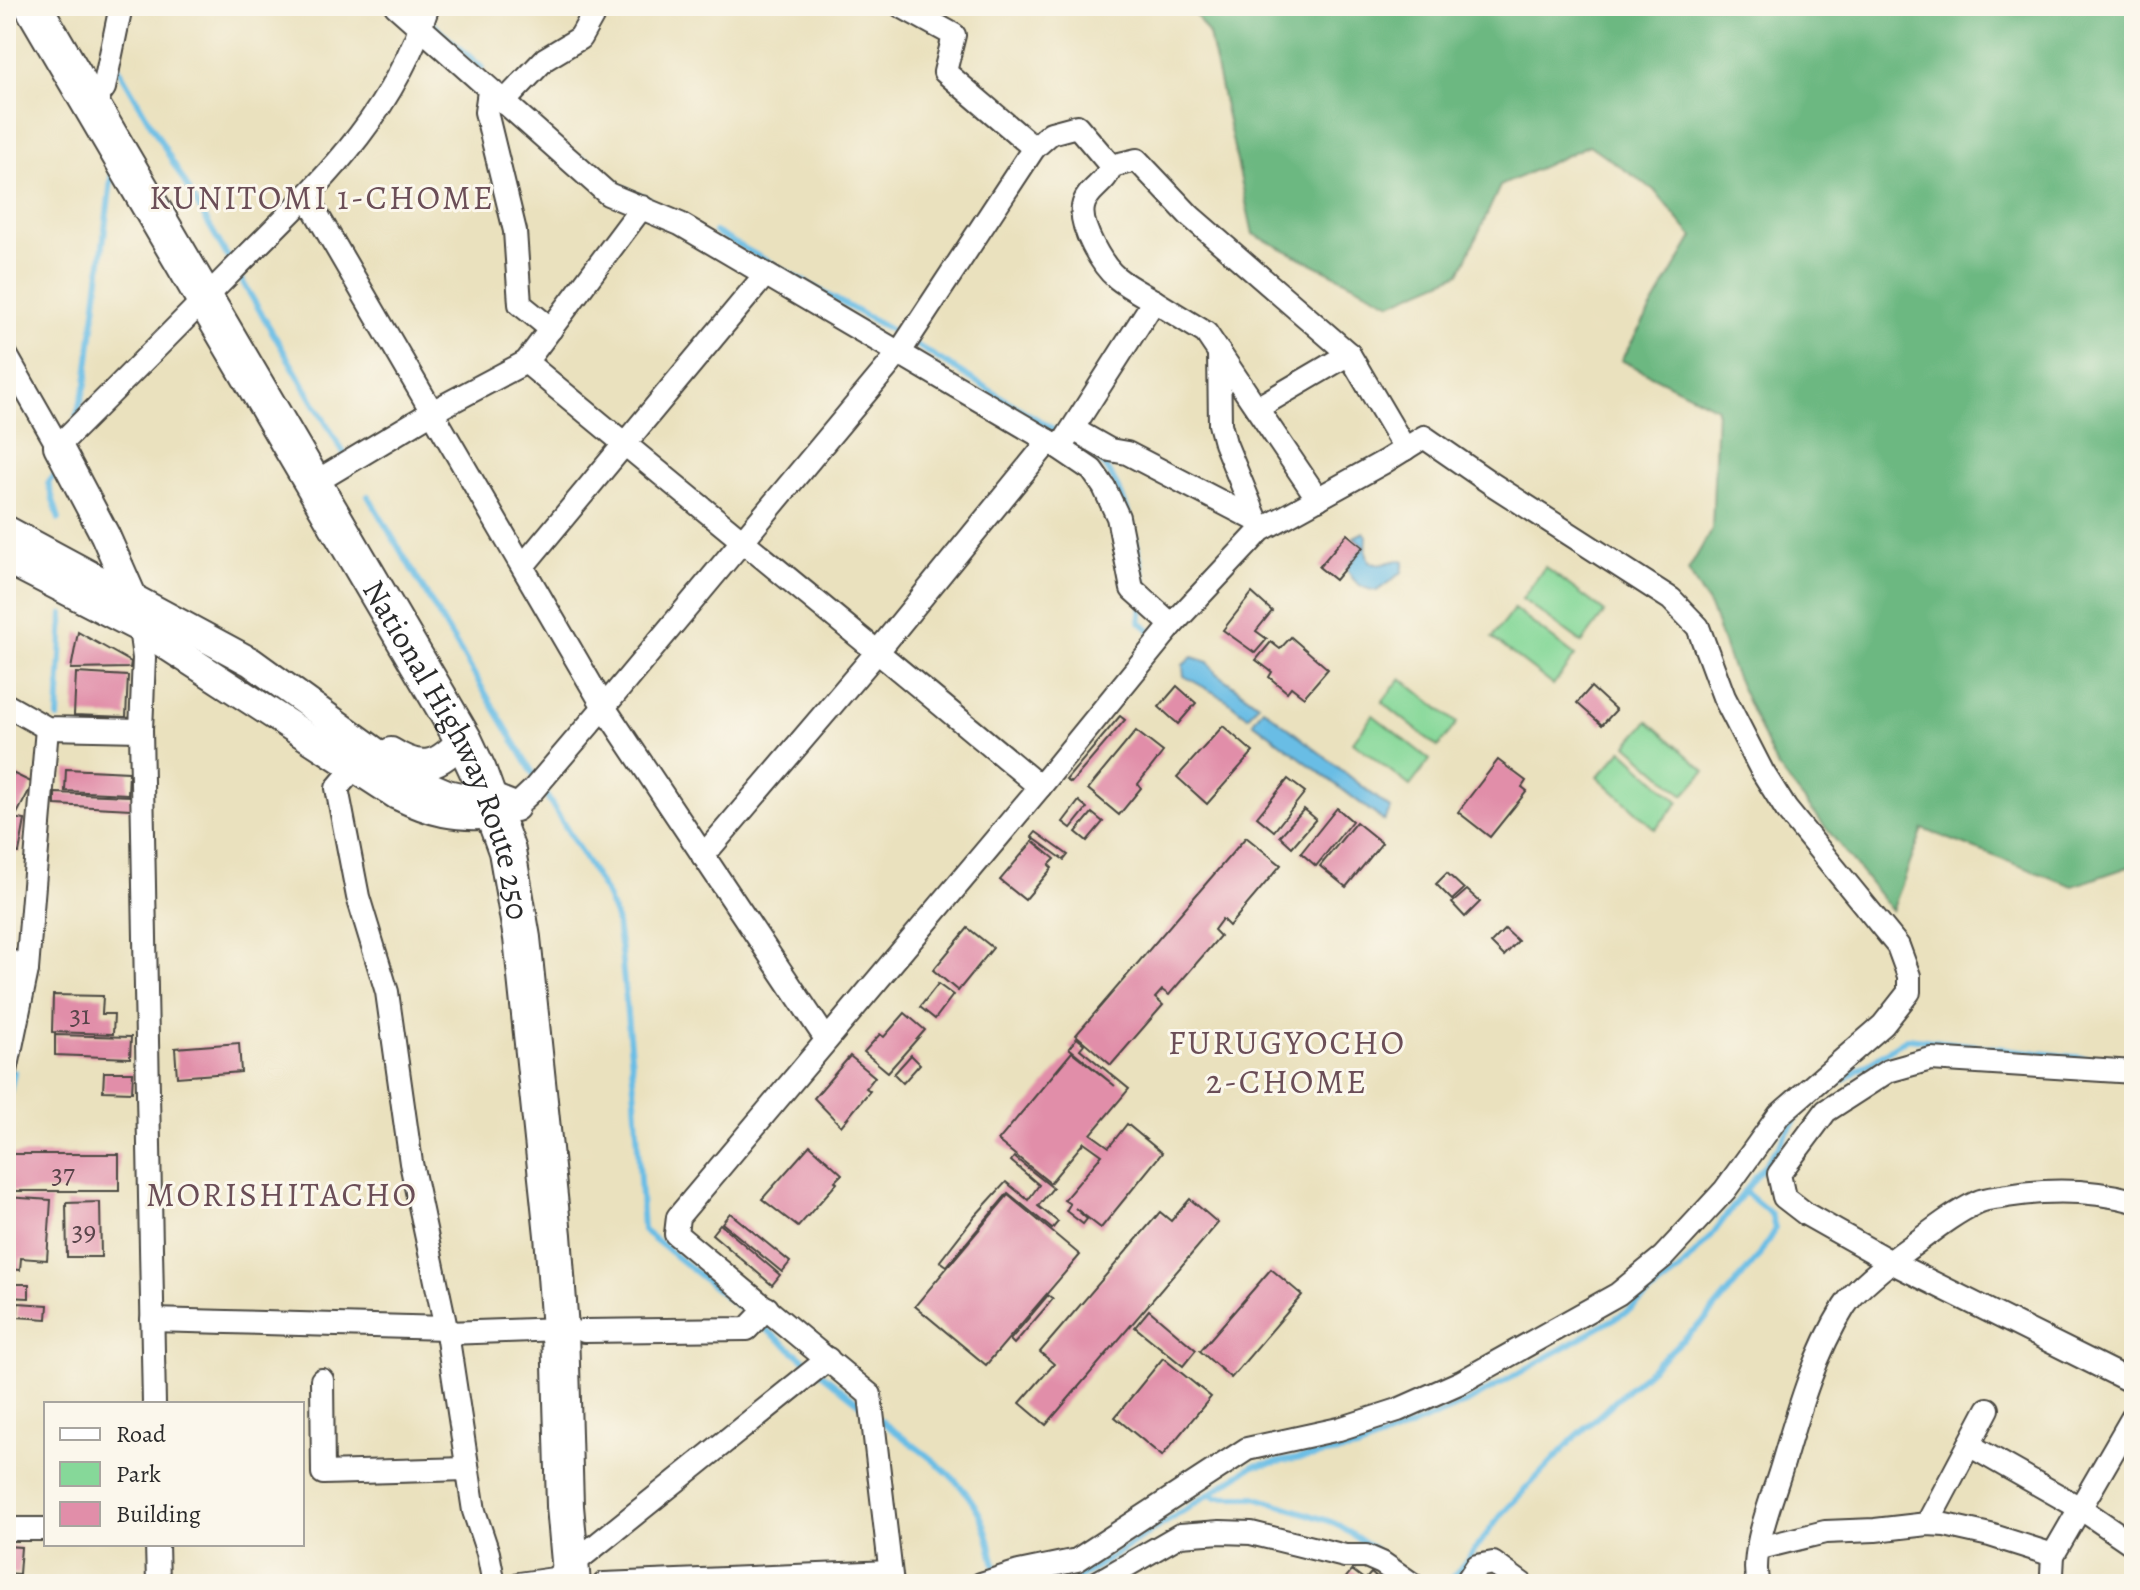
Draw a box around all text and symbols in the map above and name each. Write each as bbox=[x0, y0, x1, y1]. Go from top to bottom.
district label: KUNITOMI 1-CHOME bbox=[149, 174, 495, 221]
street label: National Highway Route 250 bbox=[352, 571, 540, 923]
house number: 31 bbox=[69, 996, 91, 1034]
district label: FURUGYOCHO 2-CHOME bbox=[1168, 1019, 1406, 1105]
house number: 37 bbox=[51, 1155, 75, 1193]
district label: MORISHITACHO bbox=[146, 1171, 418, 1218]
house number: 39 bbox=[72, 1212, 96, 1250]
legend bbox=[44, 1402, 304, 1546]
text: Road bbox=[116, 1418, 166, 1450]
text: Park bbox=[116, 1458, 161, 1490]
text: Building bbox=[116, 1498, 201, 1530]

